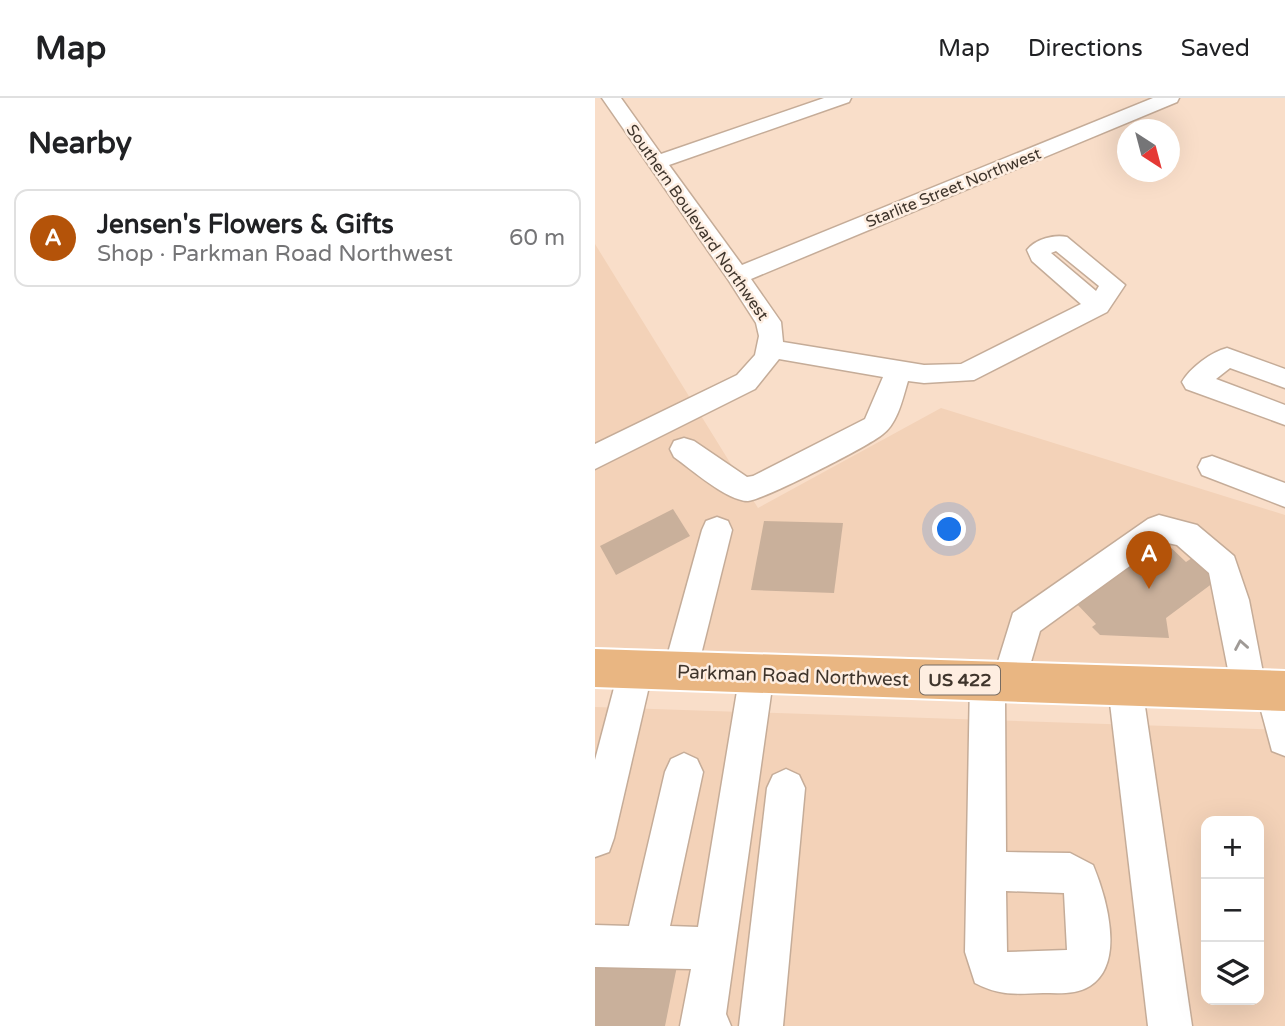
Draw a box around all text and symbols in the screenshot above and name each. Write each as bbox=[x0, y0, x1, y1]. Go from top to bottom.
text: Map bbox=[35, 29, 106, 68]
text: Map bbox=[938, 34, 990, 63]
text: Directions bbox=[1028, 34, 1143, 63]
text: Saved bbox=[1181, 34, 1250, 63]
north arrow bbox=[1117, 119, 1180, 182]
street label: Southern Boulevard Northwest bbox=[622, 121, 773, 324]
text: Nearby bbox=[28, 125, 132, 162]
street label: Starlite Street Northwest bbox=[863, 144, 1044, 232]
text: Jensen's Flowers & Gifts bbox=[97, 209, 394, 240]
text: A bbox=[44, 224, 62, 252]
text: 60 m bbox=[509, 224, 565, 252]
text: Shop · Parkman Road Northwest bbox=[97, 240, 453, 268]
your location bbox=[932, 512, 966, 546]
pin: A bbox=[1126, 531, 1172, 589]
one-way arrow bbox=[1235, 639, 1250, 651]
street label: Parkman Road Northwest bbox=[676, 661, 909, 691]
road number: US 422 bbox=[920, 666, 1000, 694]
map controls bbox=[1201, 816, 1264, 1005]
button: + bbox=[1201, 816, 1264, 879]
button: − bbox=[1201, 879, 1264, 942]
button: layers bbox=[1201, 942, 1264, 1005]

